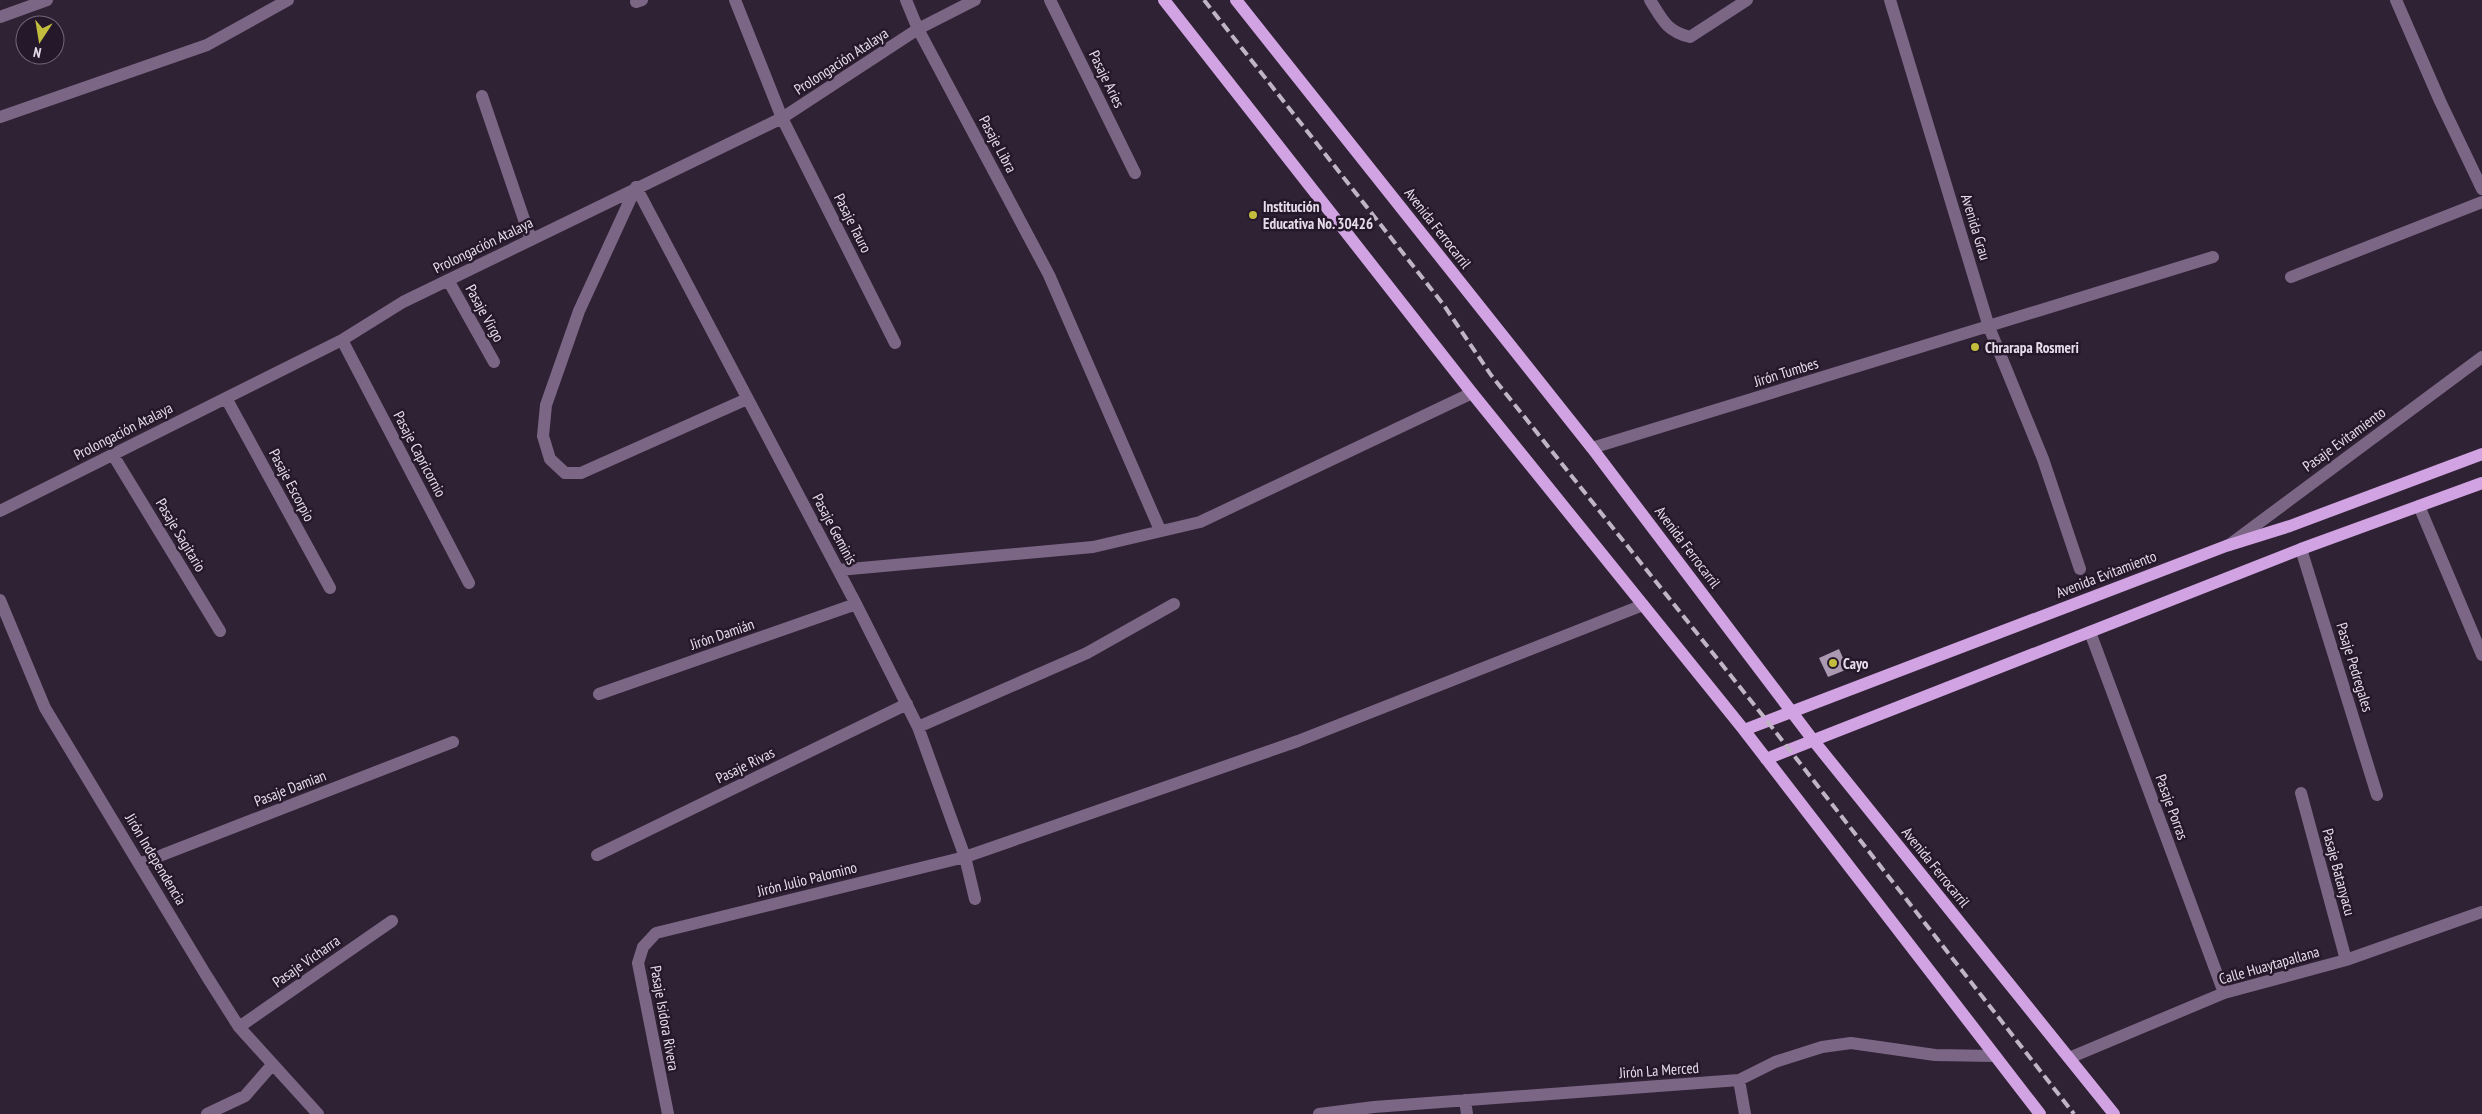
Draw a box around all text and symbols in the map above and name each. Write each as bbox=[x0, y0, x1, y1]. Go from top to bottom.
north arrow bbox=[15, 15, 65, 65]
street label: Prolongación Atalaya bbox=[790, 23, 892, 99]
text: N bbox=[32, 43, 43, 62]
street label: Pasaje Aries bbox=[1085, 47, 1129, 111]
street label: Pasaje Libra bbox=[975, 112, 1021, 176]
street label: Avenida Ferrocarril bbox=[1400, 184, 1476, 273]
street label: Pasaje Tauro bbox=[830, 190, 876, 256]
street label: Avenida Grau bbox=[1957, 192, 1995, 262]
place label: Institución Educativa No. 30426 bbox=[1263, 197, 1373, 233]
marker: Institución Educativa No. 30426 bbox=[1247, 209, 1259, 221]
street label: Prolongación Atalaya bbox=[430, 213, 536, 277]
street label: Pasaje Virgo bbox=[461, 281, 509, 345]
place label: Chrarapa Rosmeri bbox=[1985, 338, 2079, 357]
marker: Chrarapa Rosmeri bbox=[1969, 341, 1981, 353]
street label: Jirón Tumbes bbox=[1751, 353, 1820, 391]
street label: Prolongación Atalaya bbox=[70, 398, 176, 464]
street label: Pasaje Evitamiento bbox=[2299, 403, 2389, 475]
street label: Pasaje Capricornio bbox=[389, 408, 451, 500]
street label: Pasaje Escorpio bbox=[265, 445, 319, 525]
street label: Pasaje Geminis bbox=[808, 490, 862, 568]
street label: Pasaje Sagitario bbox=[152, 495, 210, 575]
street label: Avenida Ferrocarril bbox=[1651, 502, 1725, 592]
street label: Avenida Evitamiento bbox=[2053, 546, 2159, 602]
street label: Jirón Damián bbox=[686, 614, 757, 654]
street label: Pasaje Pedregales bbox=[2332, 620, 2378, 714]
place label: Cayo bbox=[1843, 654, 1869, 673]
marker: Cayo bbox=[1827, 657, 1839, 669]
street label: Pasaje Rivas bbox=[712, 743, 778, 787]
street label: Pasaje Damian bbox=[251, 766, 329, 810]
street label: Pasaje Porras bbox=[2151, 772, 2193, 842]
street label: Jirón Independencia bbox=[121, 809, 191, 908]
street label: Avenida Ferrocarril bbox=[1898, 823, 1974, 911]
street label: Pasaje Batanyacu bbox=[2318, 826, 2360, 918]
street label: Jirón Julio Palomino bbox=[754, 857, 859, 901]
street label: Pasaje Vicharra bbox=[269, 931, 343, 991]
street label: Calle Huaytapallana bbox=[2217, 942, 2321, 988]
street label: Pasaje Isidora Rivera bbox=[646, 964, 684, 1072]
street label: Jirón La Merced bbox=[1617, 1058, 1700, 1082]

